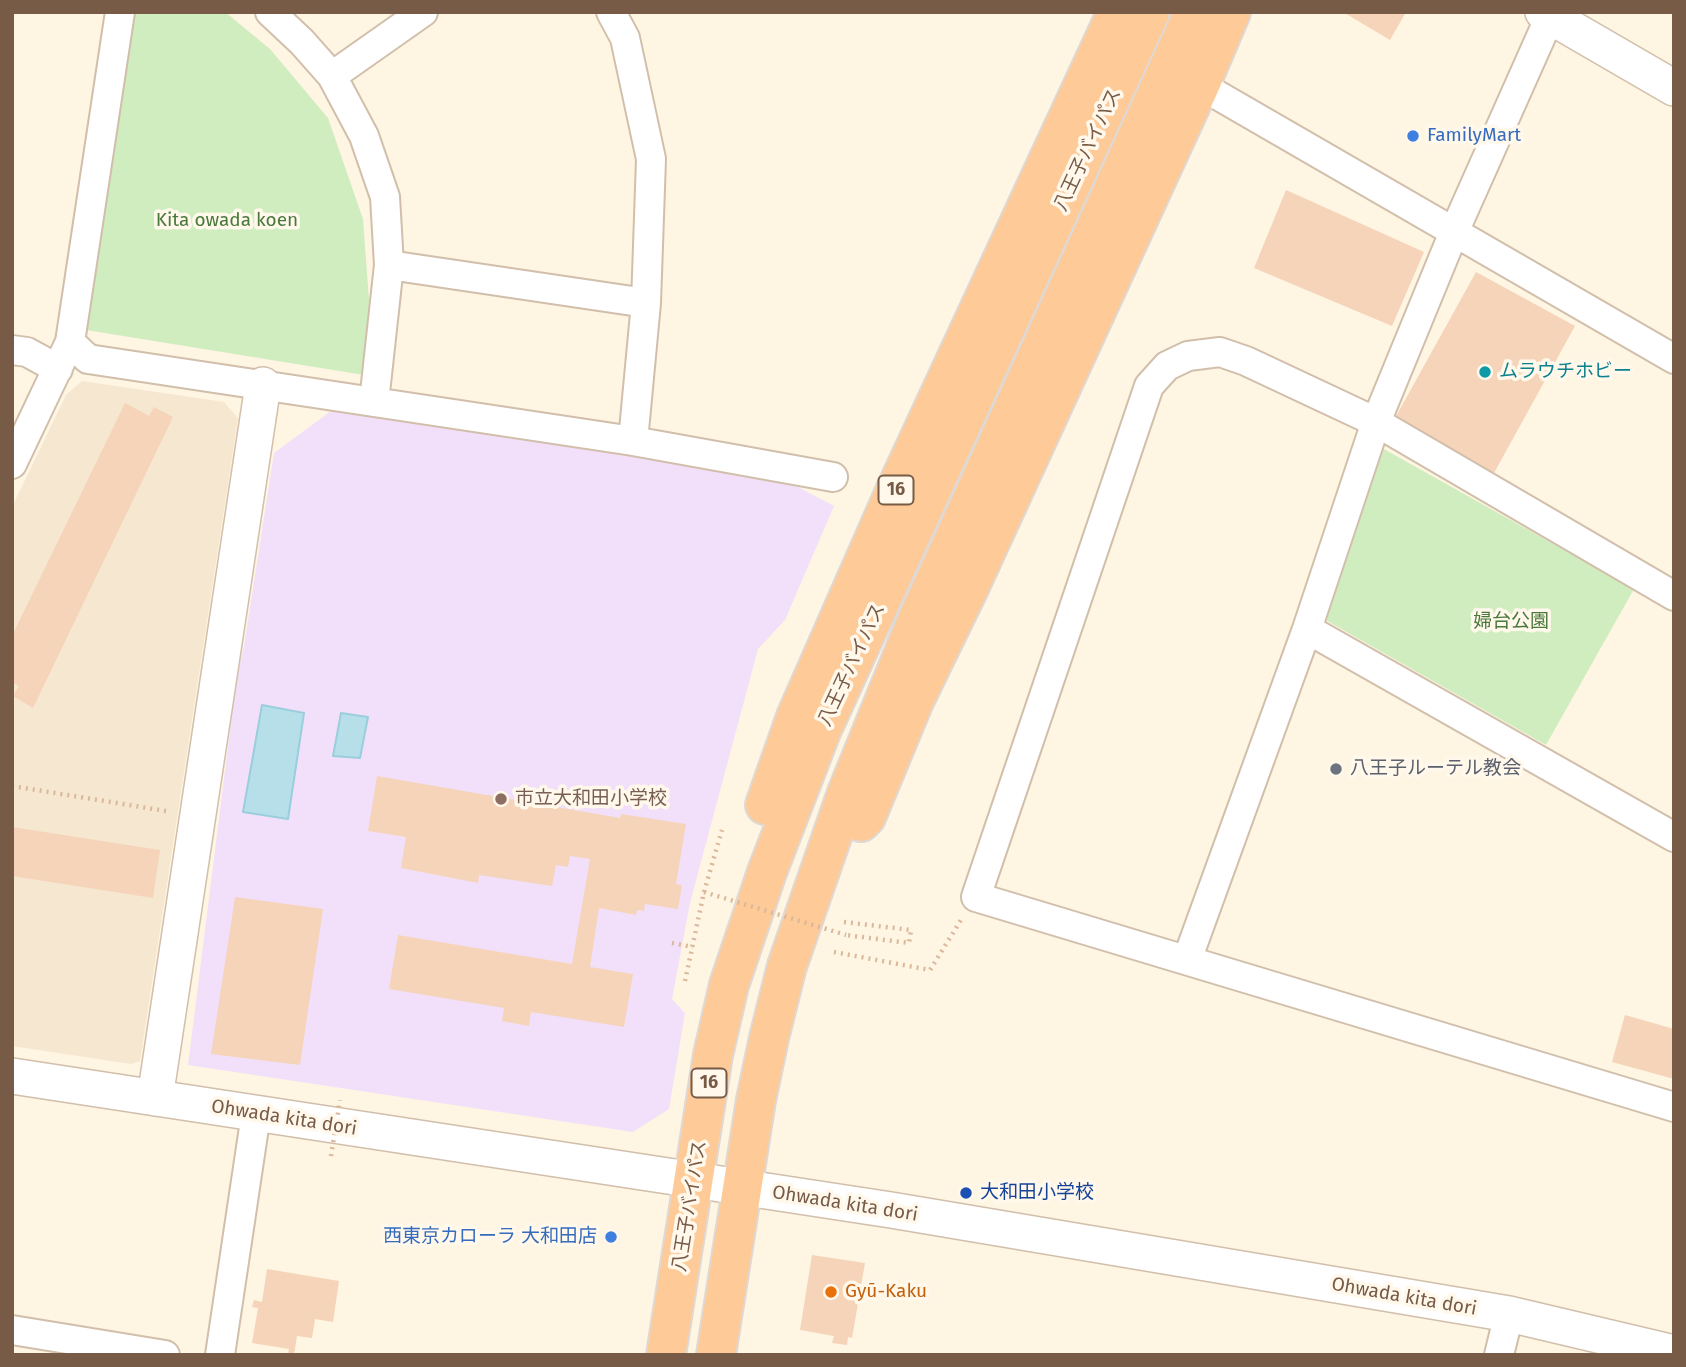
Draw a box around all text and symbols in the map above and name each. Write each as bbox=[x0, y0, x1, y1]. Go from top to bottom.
street label: 八王子バイパス bbox=[1050, 85, 1126, 215]
place label: FamilyMart bbox=[1427, 125, 1521, 147]
marker: FamilyMart bbox=[1405, 128, 1421, 144]
park label: Kita owada koen bbox=[156, 210, 298, 232]
place label: ムラウチホビー bbox=[1499, 361, 1632, 383]
marker: ムラウチホビー bbox=[1477, 364, 1493, 380]
road number: 16 bbox=[878, 476, 914, 504]
street label: 八王子バイパス bbox=[814, 600, 890, 730]
park label: 婦台公園 bbox=[1473, 611, 1549, 633]
place label: 八王子ルーテル教会 bbox=[1350, 758, 1521, 780]
marker: 八王子ルーテル教会 bbox=[1328, 761, 1344, 777]
place label: 市立大和田小学校 bbox=[515, 788, 667, 810]
marker: 市立大和田小学校 bbox=[493, 791, 509, 807]
road number: 16 bbox=[692, 1068, 726, 1098]
street label: Ohwada kita dori bbox=[210, 1095, 358, 1141]
street label: 八王子バイパス bbox=[668, 1139, 712, 1273]
street label: Ohwada kita dori bbox=[771, 1181, 919, 1227]
place label: 大和田小学校 bbox=[980, 1182, 1094, 1204]
marker: 大和田小学校 bbox=[958, 1185, 974, 1201]
place label: 西東京カローラ 大和田店 bbox=[383, 1226, 597, 1248]
marker: 西東京カローラ 大和田店 bbox=[603, 1229, 619, 1245]
street label: Ohwada kita dori bbox=[1330, 1273, 1478, 1321]
place label: Gyū-Kaku bbox=[845, 1281, 927, 1303]
marker: Gyū-Kaku bbox=[823, 1284, 839, 1300]

